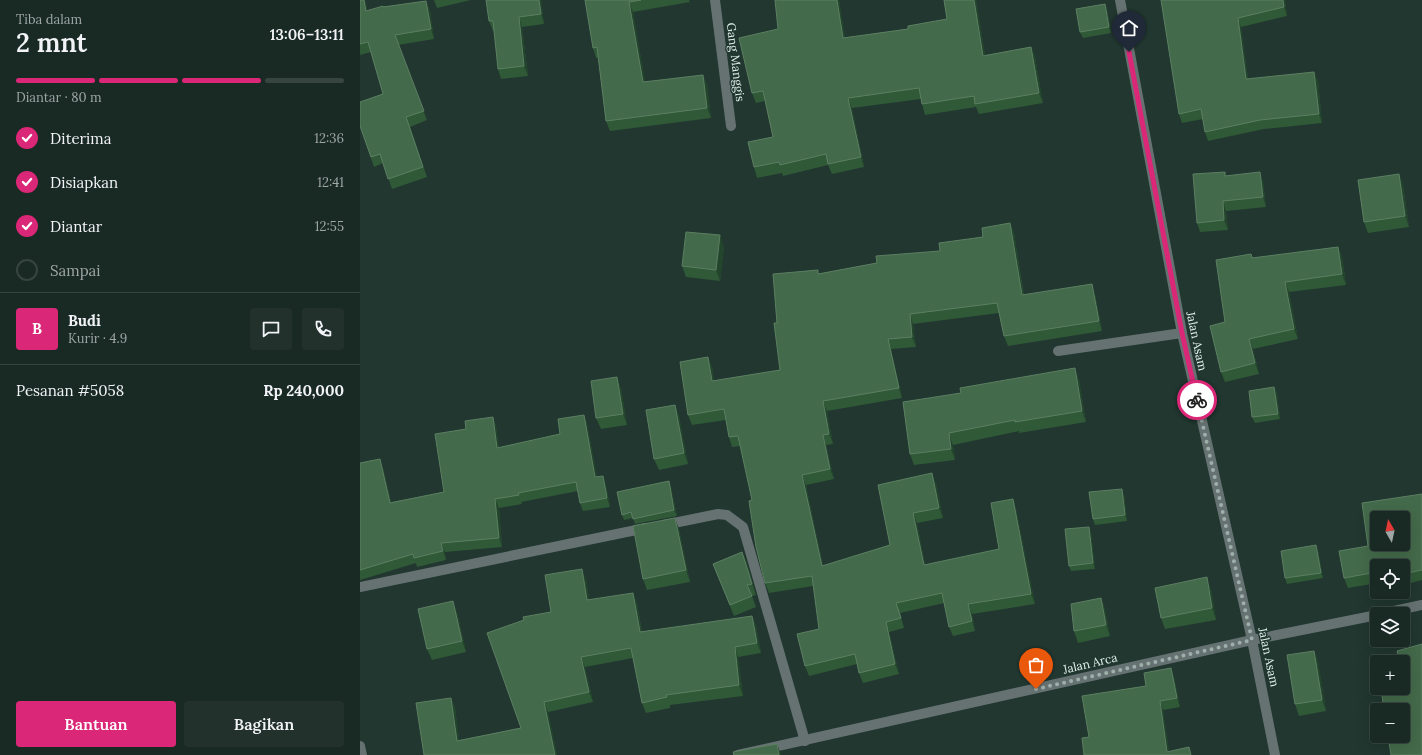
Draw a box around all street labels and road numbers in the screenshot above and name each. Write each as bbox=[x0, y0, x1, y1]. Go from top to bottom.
street label: Gang Manggis bbox=[724, 22, 748, 103]
street label: Jalan Asam bbox=[1183, 309, 1211, 372]
street label: Jalan Asam bbox=[1255, 625, 1283, 688]
street label: Jalan Arca bbox=[1060, 649, 1119, 677]

